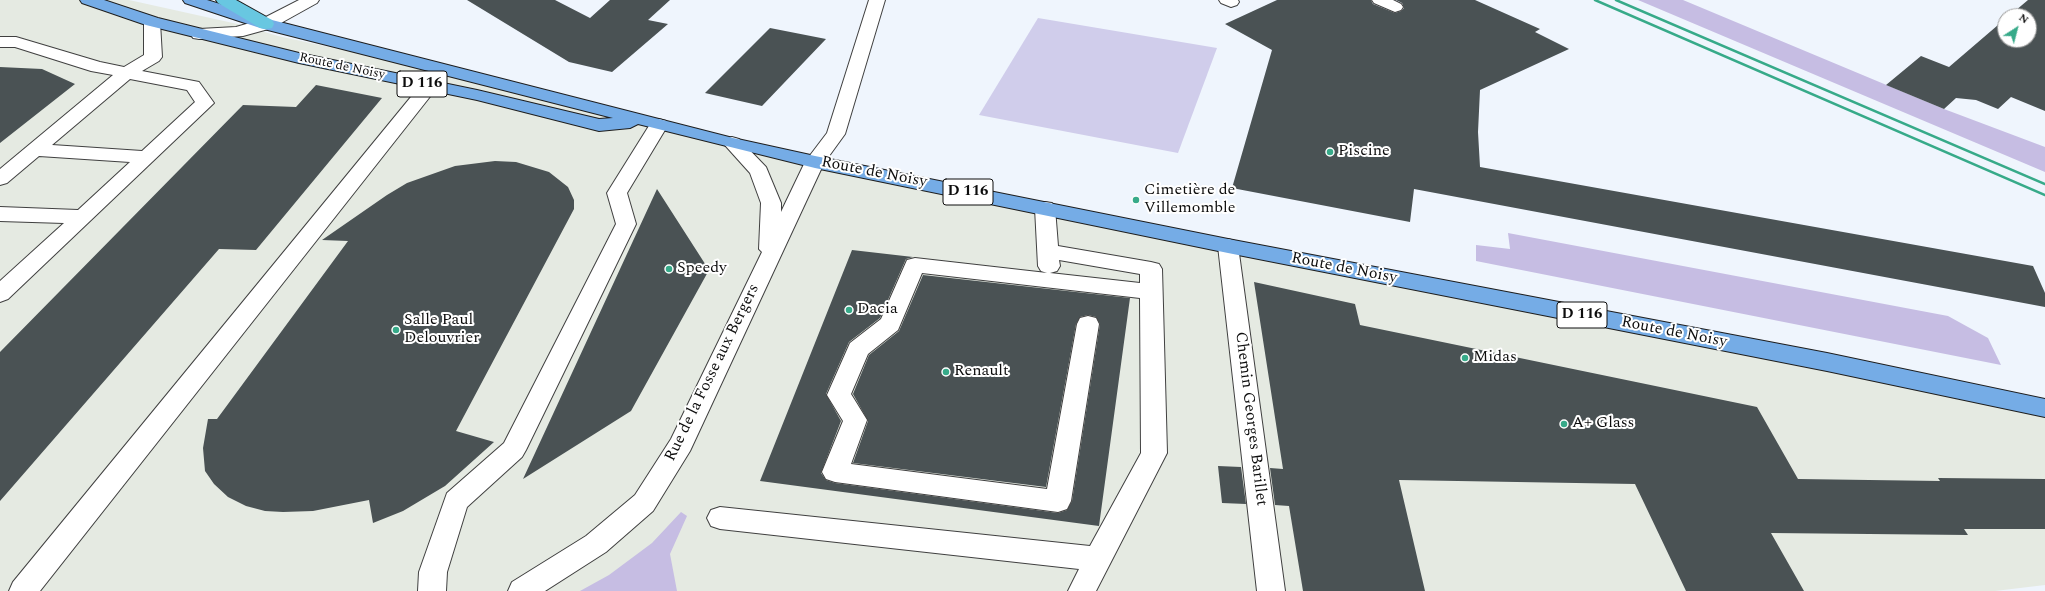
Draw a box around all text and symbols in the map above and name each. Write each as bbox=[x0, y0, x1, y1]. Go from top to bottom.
north arrow bbox=[1997, 8, 2037, 48]
text: N bbox=[2015, 9, 2032, 28]
street label: Route de Noisy bbox=[298, 50, 386, 84]
road number: D 116 bbox=[397, 71, 447, 97]
place label: Piscine bbox=[1338, 142, 1390, 162]
marker: Piscine bbox=[1325, 147, 1335, 157]
street label: Route de Noisy bbox=[819, 153, 929, 193]
road number: D 116 bbox=[943, 179, 993, 205]
place label: Cimetière de Villemomble bbox=[1144, 181, 1235, 219]
marker: Cimetière de Villemomble bbox=[1131, 195, 1141, 205]
street label: Route de Noisy bbox=[1289, 249, 1399, 289]
place label: Speedy bbox=[677, 259, 727, 279]
marker: Speedy bbox=[664, 264, 674, 274]
street label: Rue de la Fosse aux Bergers bbox=[662, 281, 764, 465]
place label: Dacia bbox=[857, 300, 898, 320]
road number: D 116 bbox=[1557, 302, 1607, 328]
marker: Dacia bbox=[844, 305, 854, 315]
place label: Salle Paul Delouvrier bbox=[404, 311, 480, 349]
street label: Route de Noisy bbox=[1619, 313, 1729, 353]
marker: Salle Paul Delouvrier bbox=[391, 325, 401, 335]
street label: Chemin Georges Barillet bbox=[1230, 331, 1270, 507]
place label: Midas bbox=[1473, 348, 1517, 368]
marker: Midas bbox=[1460, 353, 1470, 363]
place label: Renault bbox=[954, 362, 1009, 382]
marker: Renault bbox=[941, 367, 951, 377]
place label: A+ Glass bbox=[1572, 414, 1634, 434]
marker: A+ Glass bbox=[1559, 419, 1569, 429]

